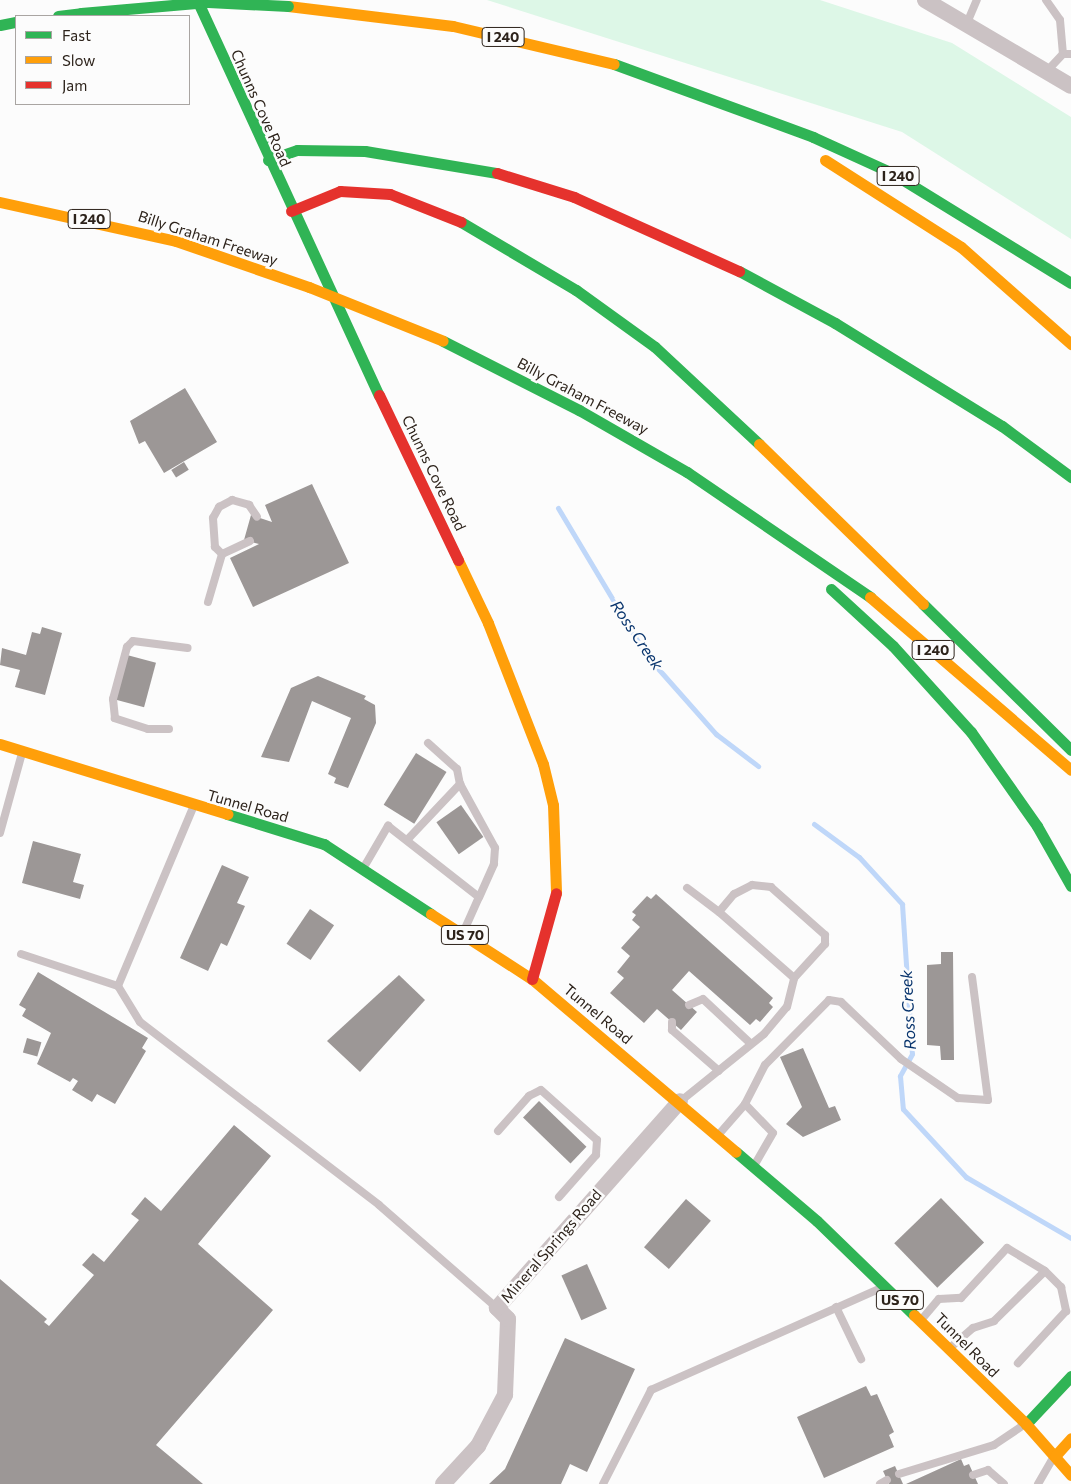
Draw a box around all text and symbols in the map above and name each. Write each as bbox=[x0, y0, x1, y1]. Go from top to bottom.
legend bbox=[15, 15, 190, 105]
text: Fast bbox=[62, 26, 91, 44]
road number: I 240 bbox=[480, 26, 526, 48]
street label: Chunns Cove Road bbox=[227, 47, 295, 169]
text: Slow bbox=[62, 51, 95, 69]
text: Jam bbox=[62, 76, 87, 94]
road number: I 240 bbox=[876, 165, 920, 188]
street label: Billy Graham Freeway bbox=[136, 207, 280, 269]
road number: I 240 bbox=[66, 208, 112, 230]
street label: Billy Graham Freeway bbox=[514, 354, 652, 438]
street label: Chunns Cove Road bbox=[398, 412, 470, 534]
water label: Ross Creek bbox=[607, 597, 667, 673]
road number: I 240 bbox=[910, 638, 956, 662]
street label: Tunnel Road bbox=[205, 786, 291, 826]
road number: US 70 bbox=[440, 924, 490, 946]
water label: Ross Creek bbox=[896, 970, 920, 1050]
street label: Tunnel Road bbox=[560, 980, 636, 1048]
street label: Mineral Springs Road bbox=[497, 1186, 605, 1306]
road number: US 70 bbox=[875, 1288, 925, 1312]
street label: Tunnel Road bbox=[931, 1309, 1003, 1381]

